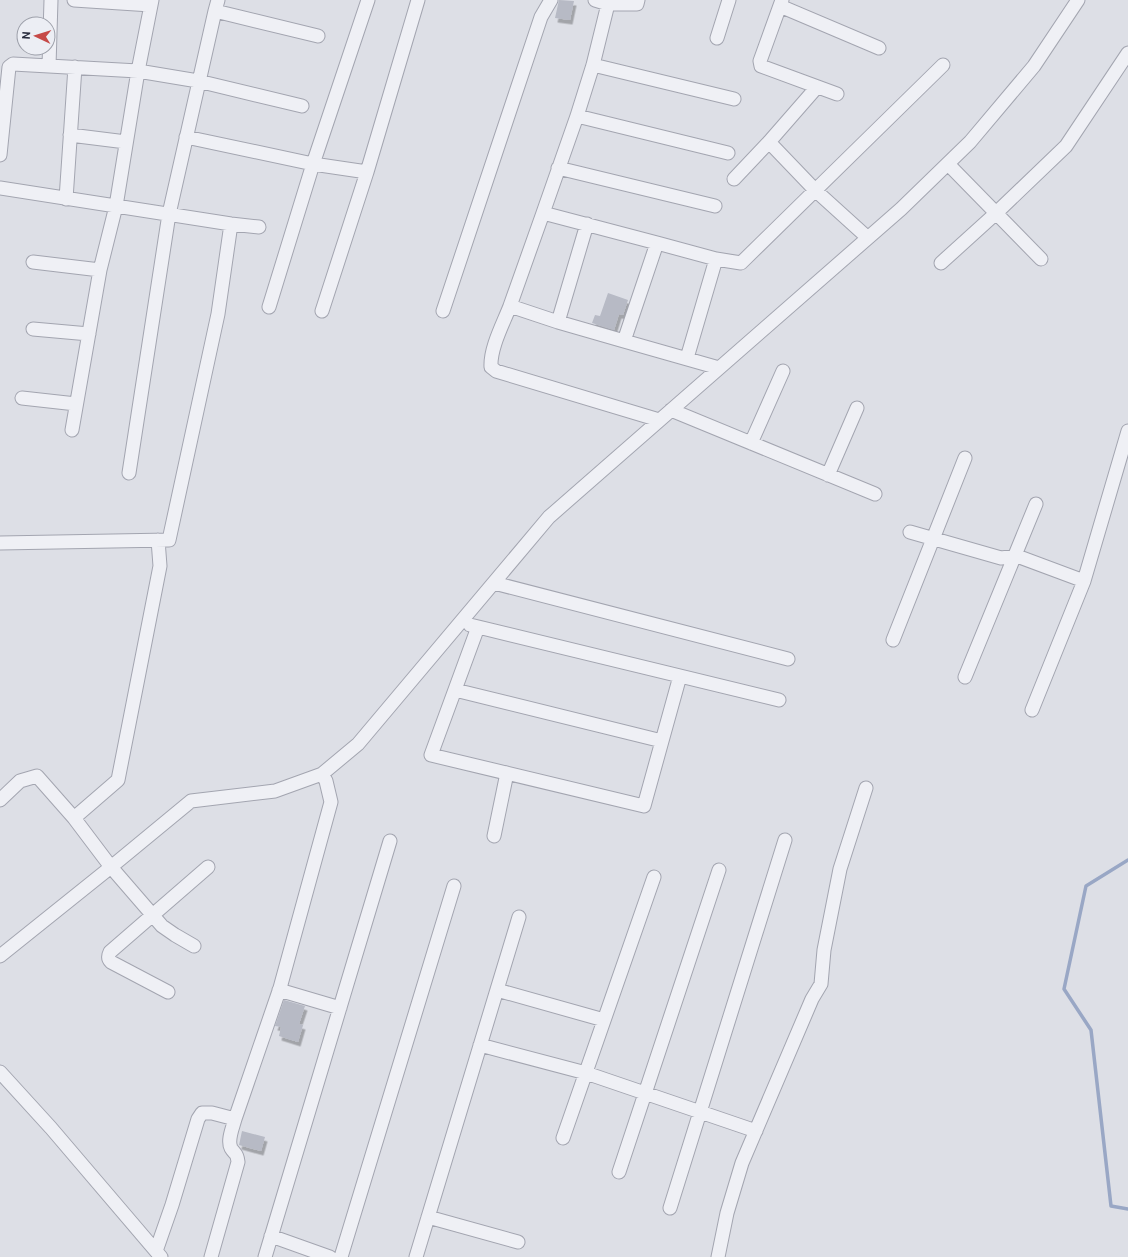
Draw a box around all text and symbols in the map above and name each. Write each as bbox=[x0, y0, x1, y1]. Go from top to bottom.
north arrow bbox=[16, 16, 56, 56]
text: N bbox=[20, 31, 33, 40]

